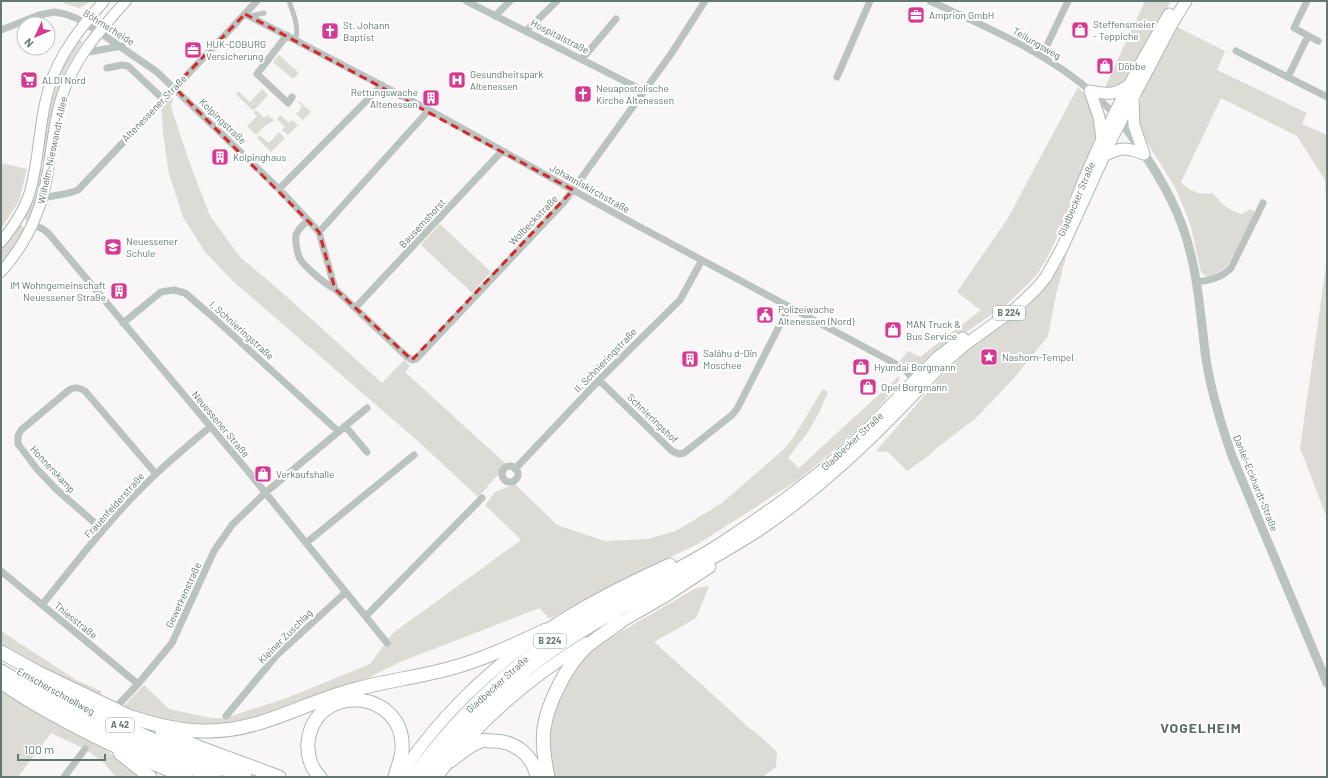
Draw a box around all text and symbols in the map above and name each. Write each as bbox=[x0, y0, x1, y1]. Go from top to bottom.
office icon: Amprion GmbH bbox=[906, 5, 926, 25]
street label: Böhmerheide bbox=[81, 6, 137, 48]
place label: Amprion GmbH bbox=[929, 9, 994, 21]
north arrow bbox=[16, 16, 56, 56]
street label: Hospitalstraße bbox=[529, 16, 591, 56]
place label: Steffensmeier - Teppiche bbox=[1093, 18, 1155, 42]
place label: St. Johann Baptist bbox=[343, 19, 390, 43]
shop icon: Steffensmeier - Teppiche bbox=[1070, 20, 1090, 40]
church icon: St. Johann Baptist bbox=[320, 21, 340, 41]
street label: Teilungsweg bbox=[1011, 24, 1063, 62]
text: N bbox=[21, 36, 36, 50]
place label: HUK-COBURG Versicherung bbox=[206, 38, 266, 62]
office icon: HUK-COBURG Versicherung bbox=[183, 40, 203, 60]
shop icon: Döbbe bbox=[1095, 56, 1115, 76]
place label: Döbbe bbox=[1118, 60, 1146, 72]
place label: Gesundheitspark Altenessen bbox=[470, 68, 543, 92]
supermarket icon: ALDI Nord bbox=[19, 70, 39, 90]
hospital icon: Gesundheitspark Altenessen bbox=[447, 70, 467, 90]
street label: Altenessener Straße bbox=[119, 72, 189, 144]
place label: ALDI Nord bbox=[42, 74, 86, 86]
place label: Neuapostolische Kirche Altenessen bbox=[596, 82, 674, 106]
church icon: Neuapostolische Kirche Altenessen bbox=[573, 84, 593, 104]
place label: Rettungswache Altenessen bbox=[351, 86, 418, 110]
building icon: Rettungswache Altenessen bbox=[421, 88, 441, 108]
street label: Wilhelm-Nieswandt-Allee bbox=[35, 95, 69, 205]
street label: Kolpingstraße bbox=[197, 96, 249, 146]
building icon: Kolpinghaus bbox=[210, 147, 230, 167]
place label: Kolpinghaus bbox=[233, 151, 286, 163]
street label: Gladbecker Straße bbox=[1055, 160, 1097, 238]
street label: Johanniskirchstraße bbox=[548, 161, 632, 215]
street label: Wolbeckstraße bbox=[506, 192, 560, 248]
street label: Bausemshorst bbox=[396, 196, 448, 250]
place label: Neuessener Schule bbox=[126, 235, 178, 259]
school or university icon: Neuessener Schule bbox=[103, 237, 123, 257]
place label: IM Wohngemeinschaft Neuessener Straße bbox=[10, 279, 106, 303]
building icon: IM Wohngemeinschaft Neuessener Straße bbox=[109, 281, 129, 301]
street label: I. Schnieringstraße bbox=[208, 298, 276, 362]
place label: Polizeiwache Altenessen (Nord) bbox=[778, 303, 855, 327]
public building icon: Polizeiwache Altenessen (Nord) bbox=[755, 305, 775, 325]
road number: B 224 bbox=[993, 306, 1025, 320]
place label: MAN Truck & Bus Service bbox=[906, 318, 961, 342]
shop icon: MAN Truck & Bus Service bbox=[883, 320, 903, 340]
street label: II. Schnieringstraße bbox=[571, 325, 639, 395]
place label: Salâhu d-Dîn Moschee bbox=[703, 347, 757, 371]
place icon: Nashorn-Tempel bbox=[979, 347, 999, 367]
building icon: Salâhu d-Dîn Moschee bbox=[680, 349, 700, 369]
place label: Nashorn-Tempel bbox=[1002, 351, 1073, 363]
shop icon: Hyundai Borgmann bbox=[851, 357, 871, 377]
place label: Hyundai Borgmann bbox=[874, 361, 956, 373]
shop icon: Opel Borgmann bbox=[858, 377, 878, 397]
place label: Opel Borgmann bbox=[881, 381, 947, 393]
street label: Neuessener Straße bbox=[190, 388, 252, 460]
street label: Schnieringshof bbox=[625, 391, 681, 445]
street label: Gladbecker Straße bbox=[819, 409, 885, 473]
street label: Daniel-Eckhardt-Straße bbox=[1231, 433, 1281, 533]
street label: Honnerskamp bbox=[28, 443, 78, 495]
shop icon: Verkaufshalle bbox=[253, 464, 273, 484]
place label: Verkaufshalle bbox=[276, 468, 334, 480]
street label: Frauenfelderstraße bbox=[82, 470, 146, 540]
street label: Gewerkenstraße bbox=[163, 560, 203, 630]
street label: Thiesstraße bbox=[52, 599, 100, 641]
street label: Kleiner Zuschlag bbox=[255, 606, 315, 666]
road number: B 224 bbox=[534, 634, 566, 648]
street label: Gladbecker Straße bbox=[463, 653, 531, 715]
street label: Emscherschnellweg bbox=[15, 665, 97, 717]
road number: A 42 bbox=[106, 718, 134, 732]
district label: VOGELHEIM bbox=[1160, 719, 1242, 736]
scale bar bbox=[18, 736, 105, 762]
text: 100 m bbox=[24, 742, 54, 756]

